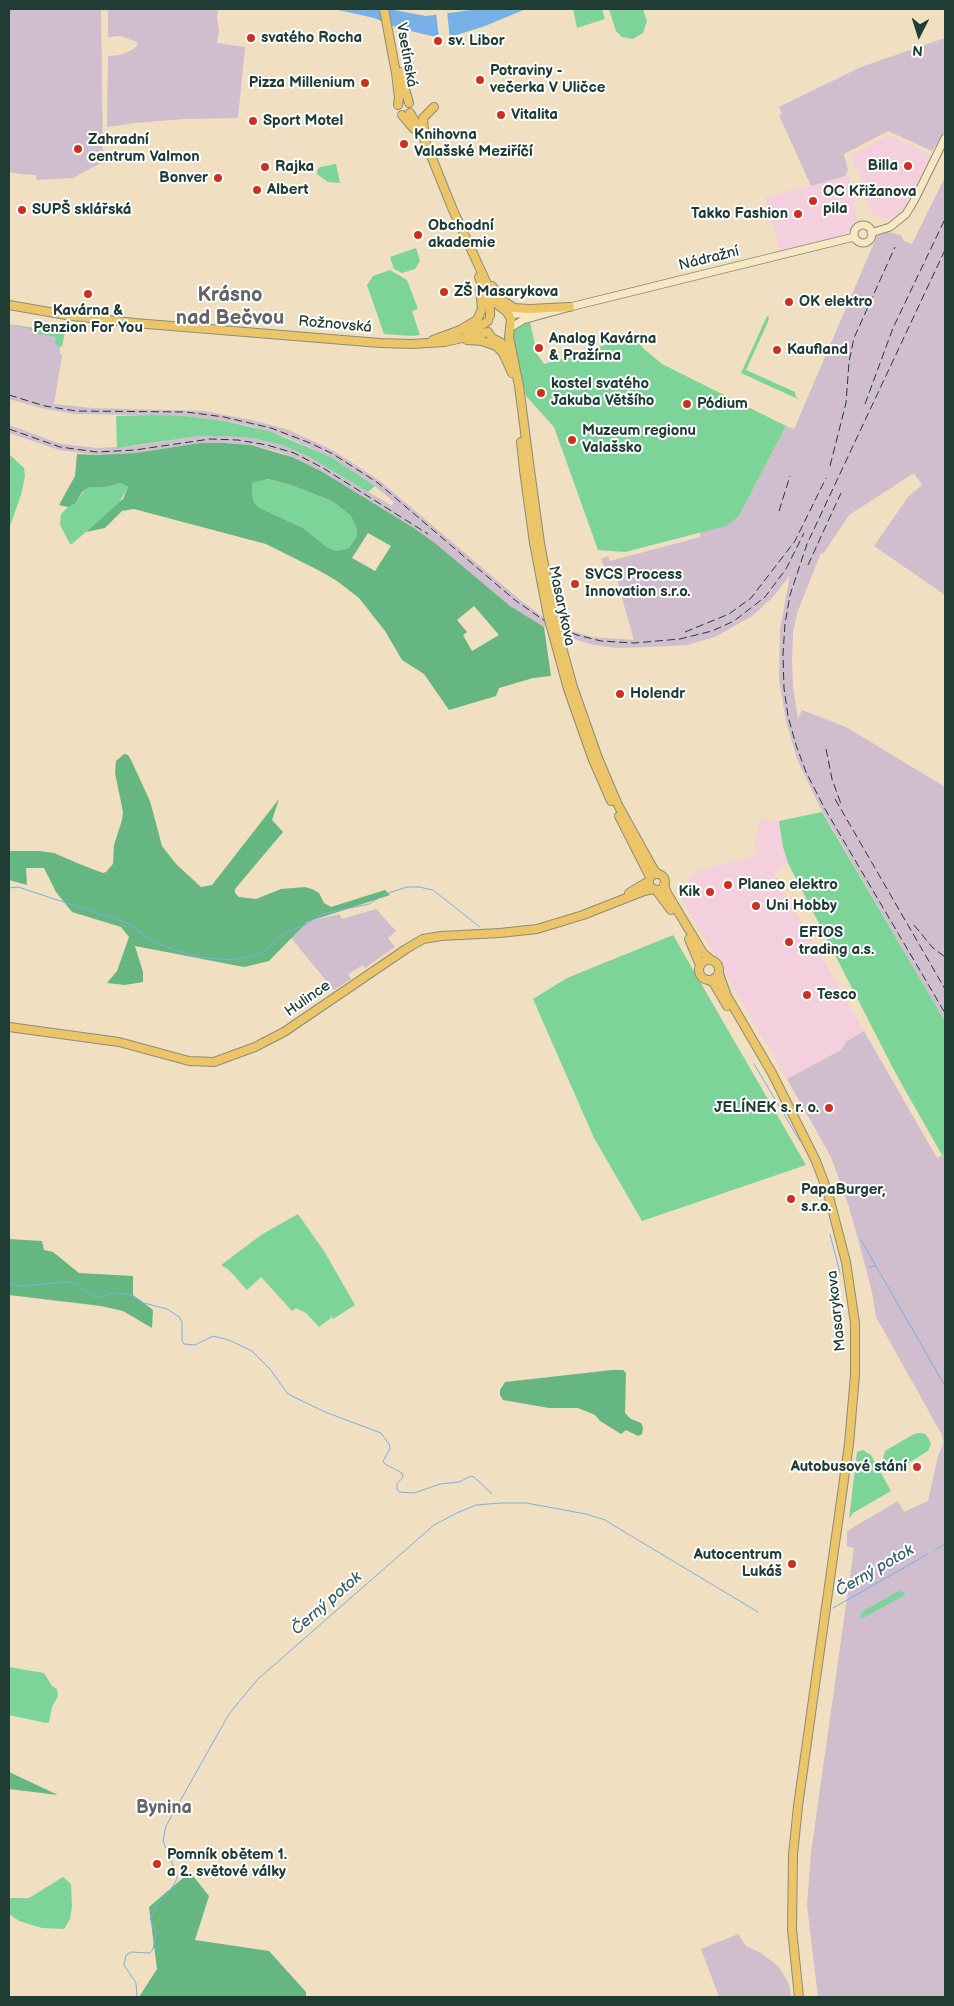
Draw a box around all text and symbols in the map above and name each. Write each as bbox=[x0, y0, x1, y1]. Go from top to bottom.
north arrow bbox=[894, 10, 944, 60]
street label: Vsetínská bbox=[391, 21, 421, 89]
place label: svatého Rocha bbox=[261, 29, 362, 47]
marker: svatého Rocha bbox=[245, 32, 257, 44]
place label: sv. Libor bbox=[448, 32, 505, 50]
marker: sv. Libor bbox=[432, 35, 444, 47]
text: N bbox=[912, 42, 924, 59]
place label: Potraviny - večerka V Uličce bbox=[490, 62, 605, 97]
place label: Pizza Millenium bbox=[249, 74, 355, 92]
marker: Potraviny - večerka V Uličce bbox=[474, 74, 486, 86]
marker: Pizza Millenium bbox=[359, 77, 371, 89]
place label: Vitalita bbox=[511, 106, 558, 124]
marker: Vitalita bbox=[495, 109, 507, 121]
place label: Sport Motel bbox=[263, 112, 343, 130]
marker: Sport Motel bbox=[247, 115, 259, 127]
place label: Knihovna Valašské Meziříčí bbox=[414, 126, 533, 161]
place label: Zahradní centrum Valmon bbox=[88, 131, 200, 166]
marker: Knihovna Valašské Meziříčí bbox=[398, 138, 410, 150]
marker: Zahradní centrum Valmon bbox=[72, 143, 84, 155]
place label: Billa bbox=[868, 157, 898, 175]
place label: Rajka bbox=[275, 158, 314, 176]
marker: Billa bbox=[902, 160, 914, 172]
marker: Rajka bbox=[259, 161, 271, 173]
place label: Bonver bbox=[159, 169, 208, 187]
marker: Bonver bbox=[212, 172, 224, 184]
place label: Albert bbox=[267, 181, 309, 199]
place label: OC Křižanova pila bbox=[823, 183, 917, 218]
marker: Albert bbox=[251, 184, 263, 196]
marker: OC Křižanova pila bbox=[807, 195, 819, 207]
place label: SUPŠ sklářská bbox=[32, 201, 131, 219]
marker: SUPŠ sklářská bbox=[16, 204, 28, 216]
place label: Takko Fashion bbox=[691, 205, 788, 223]
marker: Takko Fashion bbox=[792, 208, 804, 220]
place label: Obchodní akademie bbox=[428, 217, 495, 252]
marker: Obchodní akademie bbox=[412, 229, 424, 241]
street label: Nádražní bbox=[677, 243, 741, 275]
place label: ZŠ Masarykova bbox=[454, 283, 558, 301]
district label: Krásno nad Bečvou bbox=[176, 284, 284, 331]
marker: ZŠ Masarykova bbox=[438, 286, 450, 298]
marker: Kavárna & Penzion For You bbox=[82, 288, 94, 300]
place label: OK elektro bbox=[799, 293, 873, 311]
marker: OK elektro bbox=[783, 296, 795, 308]
place label: Kavárna & Penzion For You bbox=[33, 302, 143, 337]
street label: Rožnovská bbox=[298, 313, 372, 337]
place label: Analog Kavárna & Pražírna bbox=[549, 330, 656, 365]
place label: Kaufland bbox=[787, 341, 848, 359]
marker: Analog Kavárna & Pražírna bbox=[533, 342, 545, 354]
marker: Kaufland bbox=[771, 344, 783, 356]
place label: kostel svatého Jakuba Většího bbox=[551, 375, 654, 410]
marker: kostel svatého Jakuba Většího bbox=[535, 387, 547, 399]
place label: Pódium bbox=[697, 395, 748, 413]
marker: Pódium bbox=[681, 398, 693, 410]
place label: Muzeum regionu Valašsko bbox=[582, 422, 696, 457]
marker: Muzeum regionu Valašsko bbox=[566, 434, 578, 446]
street label: Masarykova bbox=[544, 564, 578, 648]
place label: SVCS Process Innovation s.r.o. bbox=[585, 566, 691, 601]
marker: SVCS Process Innovation s.r.o. bbox=[569, 578, 581, 590]
place label: Holendr bbox=[630, 685, 685, 703]
marker: Holendr bbox=[614, 688, 626, 700]
place label: Planeo elektro bbox=[738, 876, 838, 894]
marker: Planeo elektro bbox=[722, 879, 734, 891]
place label: Kik bbox=[679, 883, 700, 901]
marker: Kik bbox=[704, 886, 716, 898]
place label: Uni Hobby bbox=[766, 897, 837, 915]
marker: Uni Hobby bbox=[750, 900, 762, 912]
place label: EFIOS trading a.s. bbox=[799, 924, 874, 959]
marker: EFIOS trading a.s. bbox=[783, 936, 795, 948]
street label: Hulince bbox=[282, 977, 334, 1021]
place label: Tesco bbox=[817, 986, 857, 1004]
marker: Tesco bbox=[801, 989, 813, 1001]
place label: JELÍNEK s. r. o. bbox=[714, 1099, 819, 1117]
marker: JELÍNEK s. r. o. bbox=[823, 1102, 835, 1114]
place label: PapaBurger, s.r.o. bbox=[801, 1181, 886, 1216]
marker: PapaBurger, s.r.o. bbox=[785, 1193, 797, 1205]
street label: Masarykova bbox=[824, 1270, 850, 1352]
place label: Autobusové stání bbox=[791, 1458, 907, 1476]
marker: Autobusové stání bbox=[911, 1461, 923, 1473]
water label: Černý potok bbox=[832, 1541, 918, 1601]
place label: Autocentrum Lukáš bbox=[694, 1546, 782, 1581]
marker: Autocentrum Lukáš bbox=[786, 1558, 798, 1570]
water label: Černý potok bbox=[288, 1568, 366, 1640]
district label: Bynina bbox=[136, 1797, 192, 1819]
place label: Pomník obětem 1. a 2. světové války bbox=[167, 1846, 287, 1881]
marker: Pomník obětem 1. a 2. světové války bbox=[151, 1858, 163, 1870]

